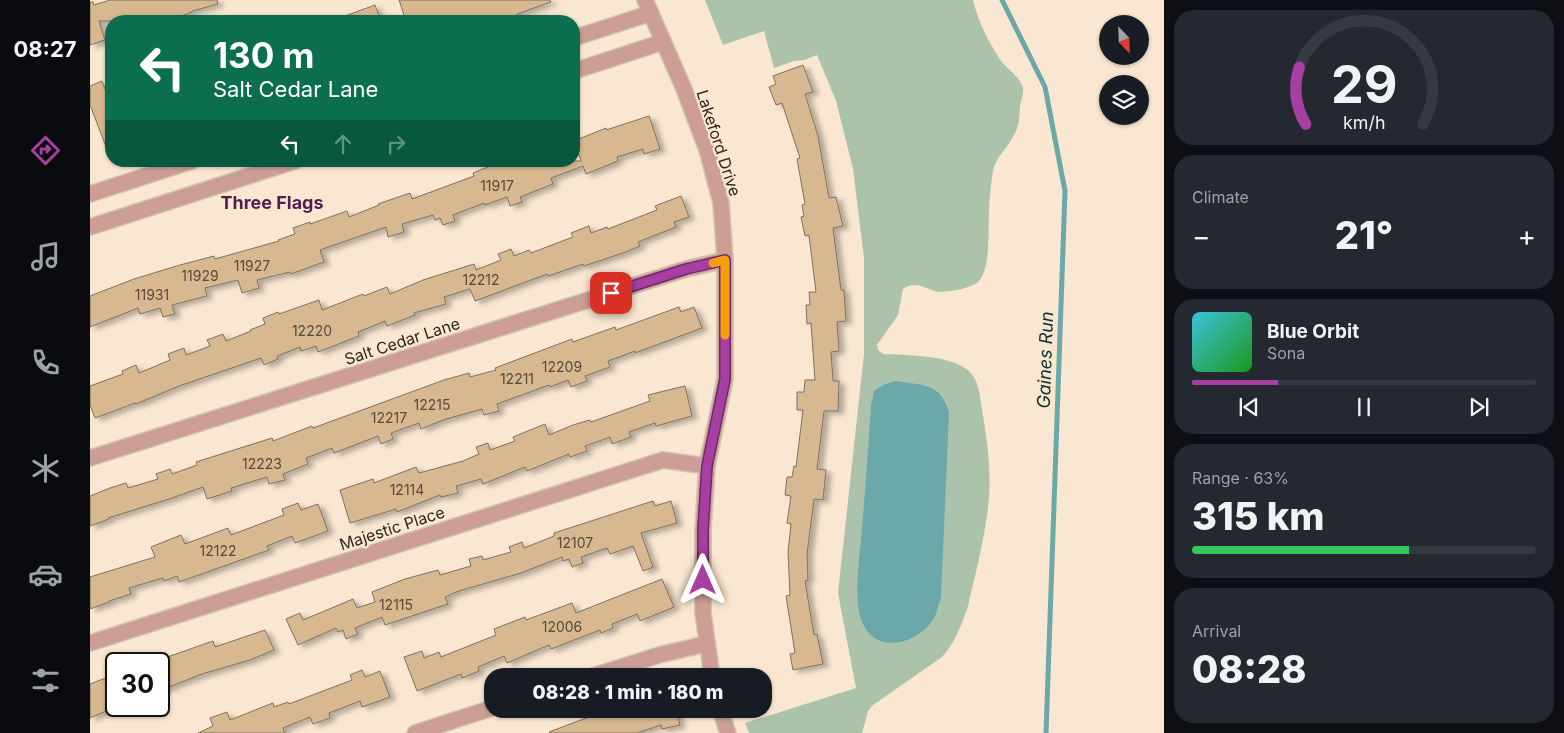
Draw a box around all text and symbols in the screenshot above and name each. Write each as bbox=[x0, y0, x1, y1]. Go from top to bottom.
north arrow bbox=[1099, 15, 1149, 65]
map controls bbox=[1099, 15, 1149, 125]
text: 130 m bbox=[213, 34, 315, 76]
icon: left bbox=[130, 35, 195, 100]
text: 08:27 bbox=[13, 36, 77, 62]
text: 29 bbox=[1331, 53, 1397, 116]
button: layers bbox=[1099, 75, 1149, 125]
text: Salt Cedar Lane bbox=[213, 76, 378, 102]
street label: Lakeford Drive bbox=[692, 87, 746, 199]
text: km/h bbox=[1343, 112, 1385, 133]
icon: left bbox=[276, 130, 304, 158]
icon: ahead bbox=[329, 130, 357, 158]
icon: right bbox=[382, 130, 410, 158]
icon: directions bbox=[28, 133, 63, 168]
house number: 11917 bbox=[480, 177, 514, 194]
text: Climate bbox=[1192, 187, 1249, 207]
district label: Three Flags bbox=[220, 192, 324, 213]
text: 21° bbox=[1335, 212, 1393, 258]
text: − bbox=[1192, 219, 1211, 253]
text: + bbox=[1517, 219, 1536, 253]
icon: music bbox=[28, 239, 63, 274]
house number: 11927 bbox=[234, 257, 270, 274]
house number: 11929 bbox=[181, 267, 219, 284]
house number: 12212 bbox=[462, 271, 500, 288]
pin bbox=[590, 272, 632, 314]
icon: arrive bbox=[597, 279, 625, 307]
house number: 11931 bbox=[135, 286, 169, 303]
water label: Gaines Run bbox=[1033, 311, 1057, 409]
street label: Salt Cedar Lane bbox=[342, 313, 462, 369]
text: Blue Orbit bbox=[1267, 320, 1359, 343]
house number: 12220 bbox=[292, 322, 332, 339]
text: Sona bbox=[1267, 343, 1305, 363]
icon: phone bbox=[28, 345, 63, 380]
house number: 12209 bbox=[542, 358, 582, 375]
house number: 12211 bbox=[500, 370, 534, 387]
icon: previous bbox=[1235, 393, 1263, 421]
icon: pause bbox=[1350, 393, 1378, 421]
icon: next bbox=[1465, 393, 1493, 421]
house number: 12215 bbox=[414, 396, 450, 413]
house number: 12217 bbox=[371, 409, 407, 426]
icon: climate bbox=[28, 451, 63, 486]
house number: 12223 bbox=[242, 455, 282, 472]
text: Range · 63% bbox=[1192, 468, 1289, 488]
house number: 12114 bbox=[390, 481, 424, 498]
text: 315 km bbox=[1192, 493, 1325, 539]
street label: Majestic Place bbox=[337, 502, 447, 554]
house number: 12107 bbox=[557, 534, 593, 551]
house number: 12122 bbox=[199, 542, 237, 559]
position arrow bbox=[676, 553, 728, 605]
icon: car bbox=[28, 557, 63, 592]
house number: 12115 bbox=[379, 596, 413, 613]
house number: 12006 bbox=[542, 618, 582, 635]
text: Arrival bbox=[1192, 621, 1241, 641]
text: 08:28 bbox=[1192, 646, 1306, 692]
speed limit sign: 30 bbox=[105, 652, 170, 717]
icon: filters bbox=[28, 663, 63, 698]
text: 08:28 · 1 min · 180 m bbox=[533, 681, 723, 704]

